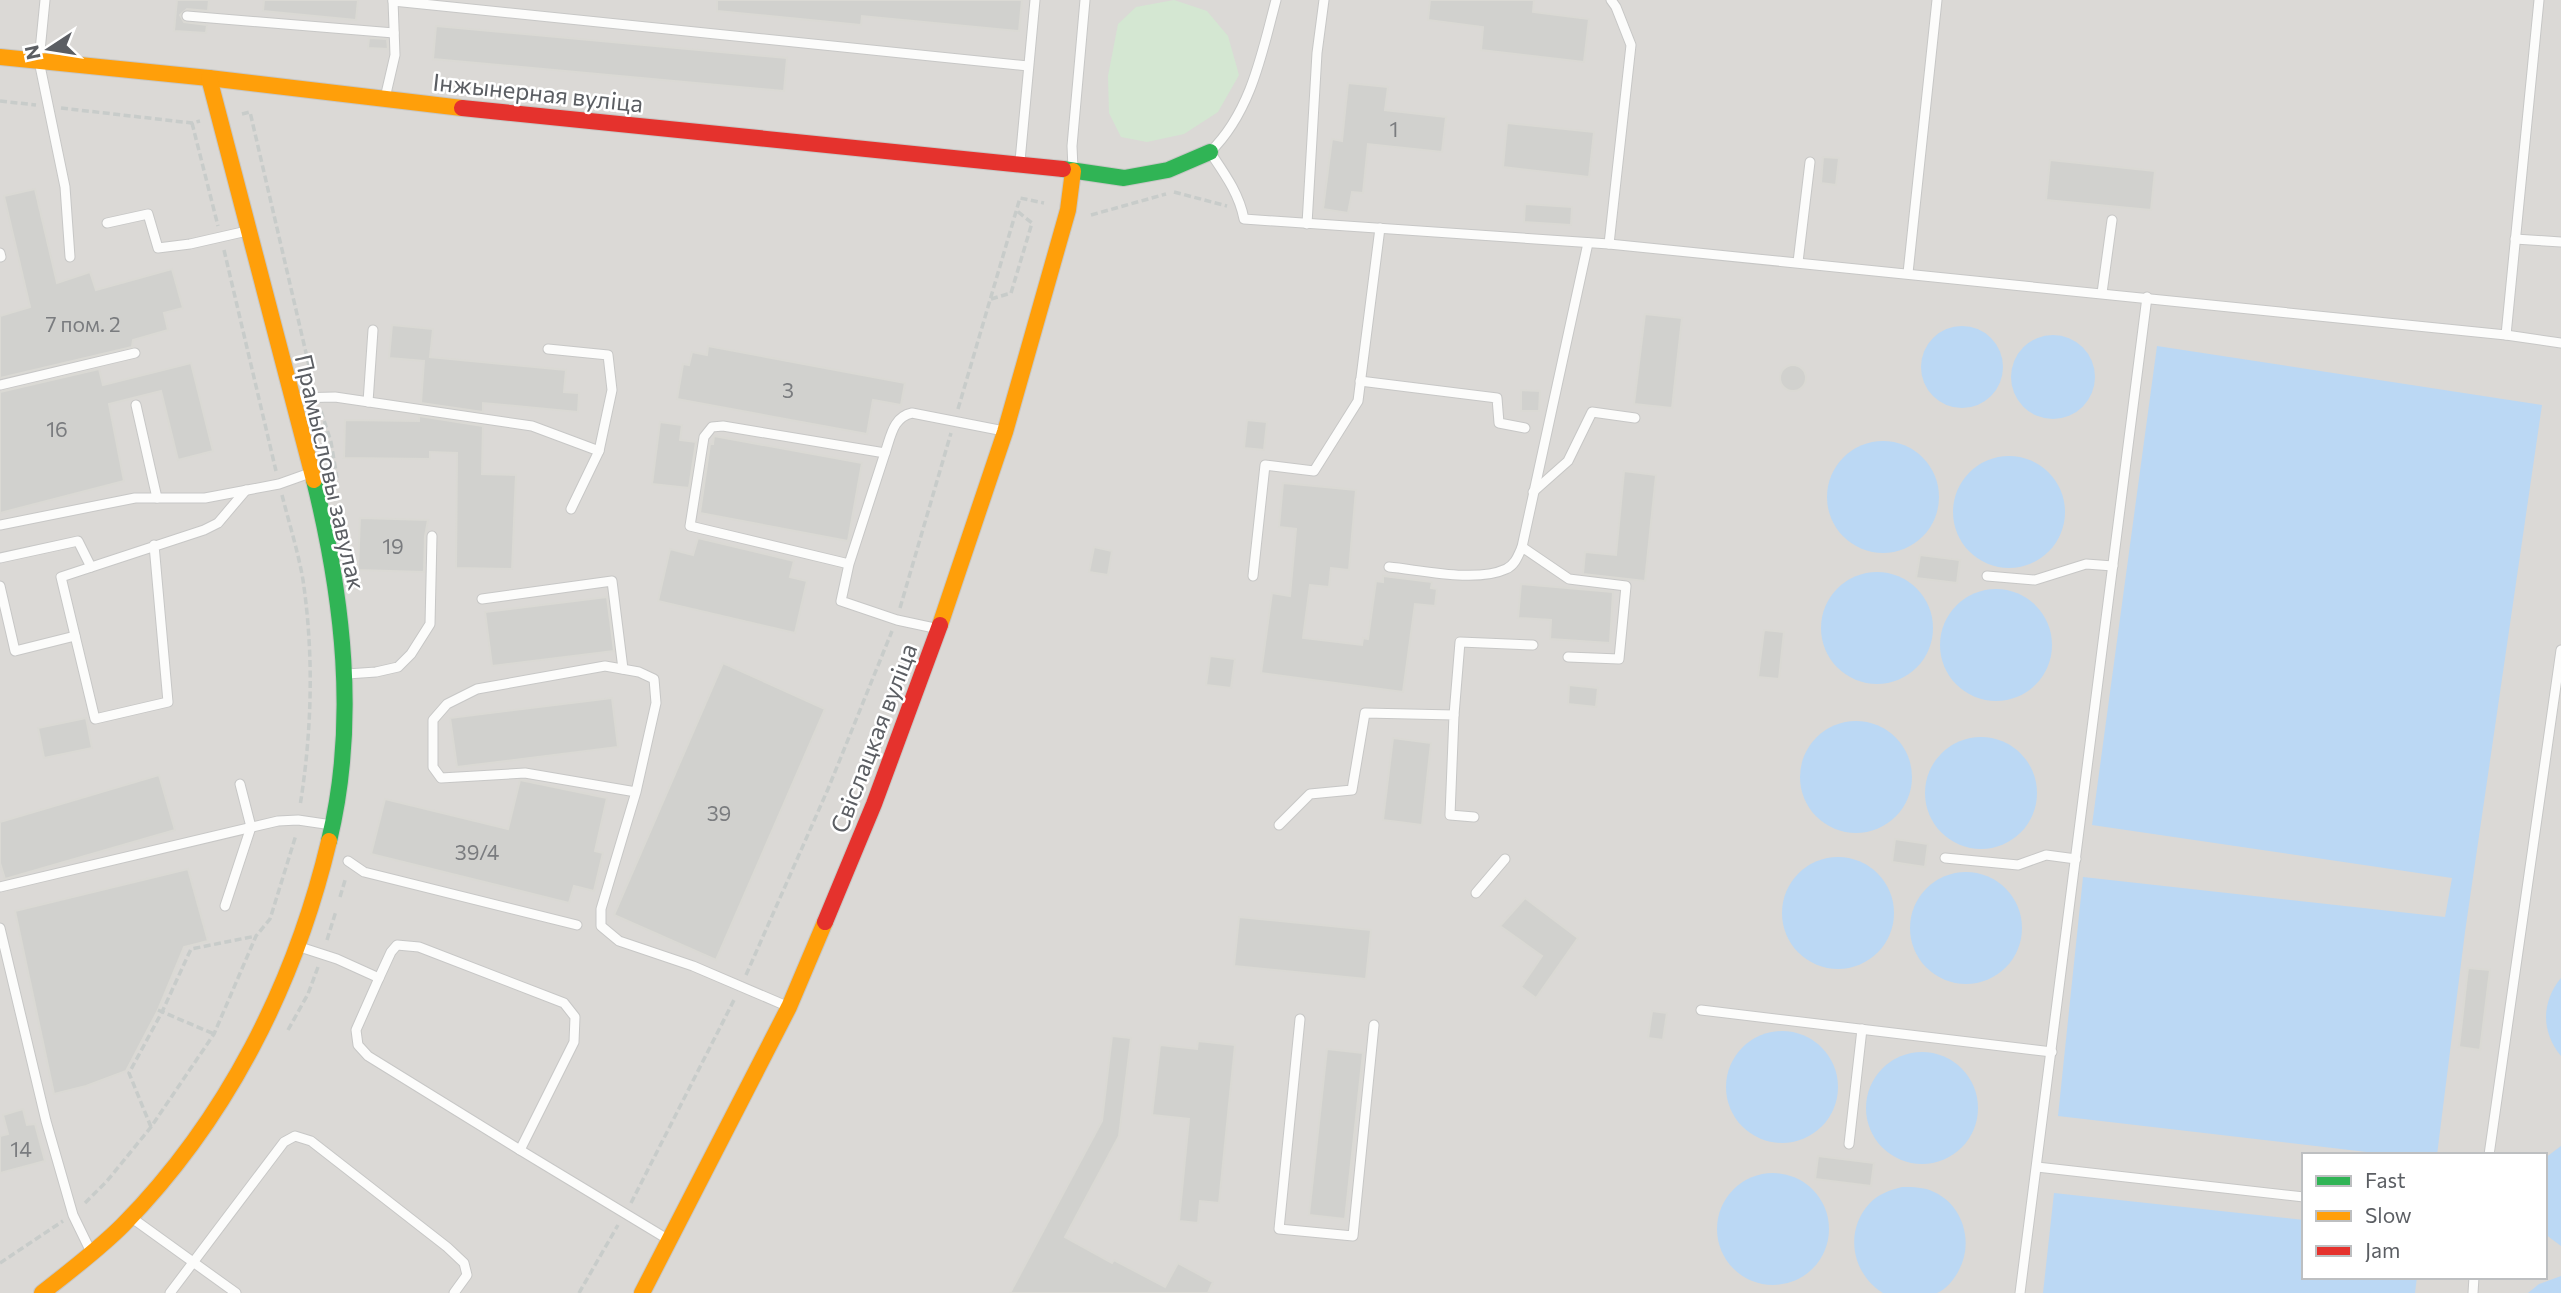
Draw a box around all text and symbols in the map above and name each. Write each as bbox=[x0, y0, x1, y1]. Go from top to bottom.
north arrow bbox=[14, 14, 84, 84]
text: N bbox=[19, 43, 45, 62]
street label: Інжынерная вуліца bbox=[431, 67, 645, 117]
house number: 1 bbox=[1390, 116, 1398, 141]
house number: 7 пом. 2 bbox=[45, 311, 121, 336]
street label: Прамысловы завулак bbox=[290, 351, 372, 593]
house number: 3 bbox=[782, 377, 794, 402]
house number: 16 bbox=[46, 416, 68, 441]
house number: 19 bbox=[382, 533, 404, 558]
street label: Свіслацкая вуліца bbox=[824, 639, 922, 837]
house number: 39 bbox=[707, 800, 731, 825]
house number: 39/4 bbox=[455, 839, 500, 864]
house number: 14 bbox=[10, 1136, 32, 1161]
legend bbox=[2302, 1153, 2547, 1279]
text: Fast bbox=[2365, 1167, 2406, 1192]
text: Slow bbox=[2365, 1202, 2412, 1227]
text: Jam bbox=[2365, 1237, 2400, 1262]

